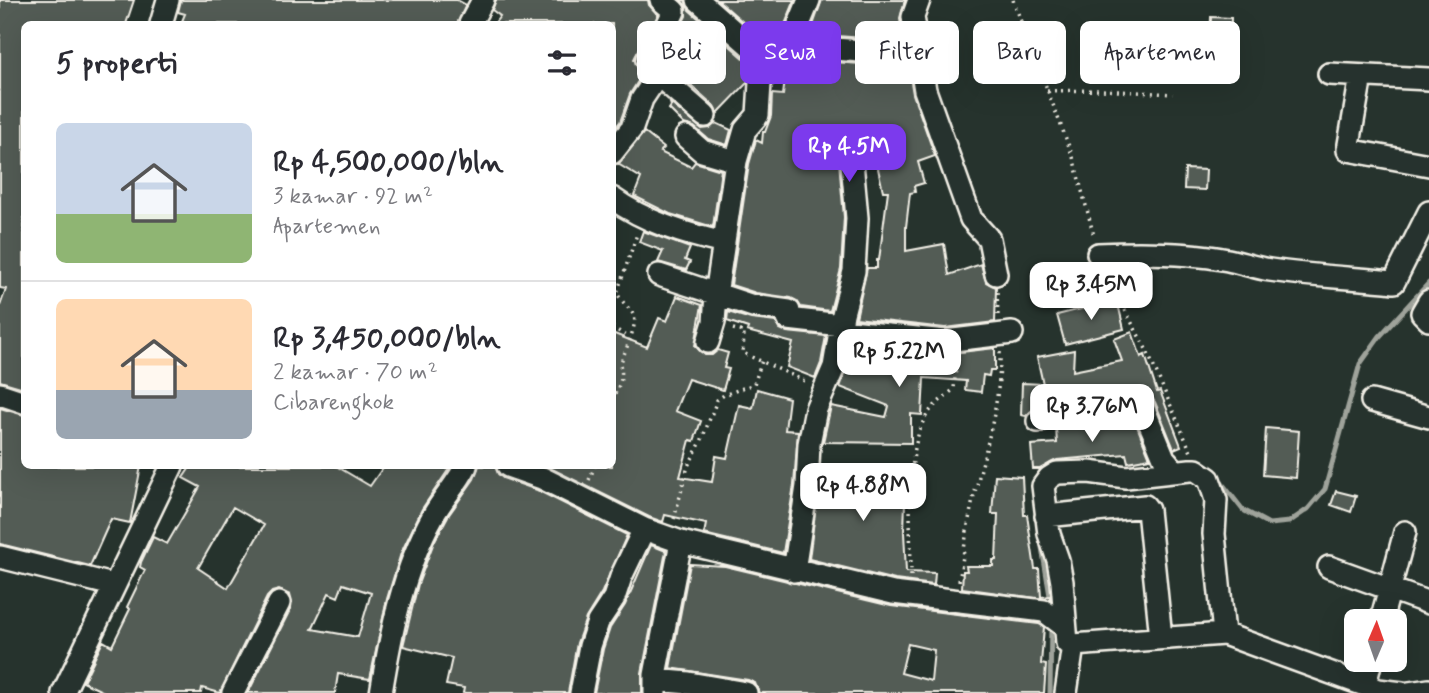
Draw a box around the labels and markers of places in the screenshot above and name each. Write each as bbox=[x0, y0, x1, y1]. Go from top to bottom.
pin: Rp 4.5M bbox=[784, 124, 914, 184]
pin: Rp 3.45M bbox=[1019, 262, 1163, 322]
pin: Rp 5.22M bbox=[827, 330, 971, 389]
pin: Rp 3.76M bbox=[1020, 384, 1164, 444]
pin: Rp 4.88M bbox=[791, 463, 935, 523]

